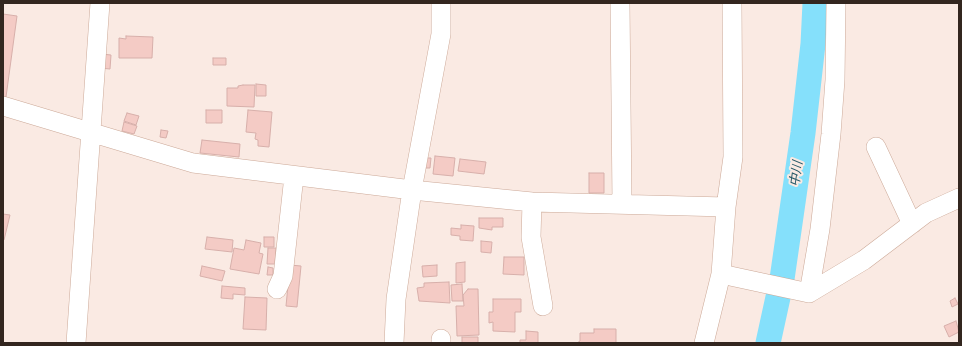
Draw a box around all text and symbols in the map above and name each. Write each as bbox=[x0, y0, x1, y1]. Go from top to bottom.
water label: 中川 bbox=[787, 160, 807, 188]

